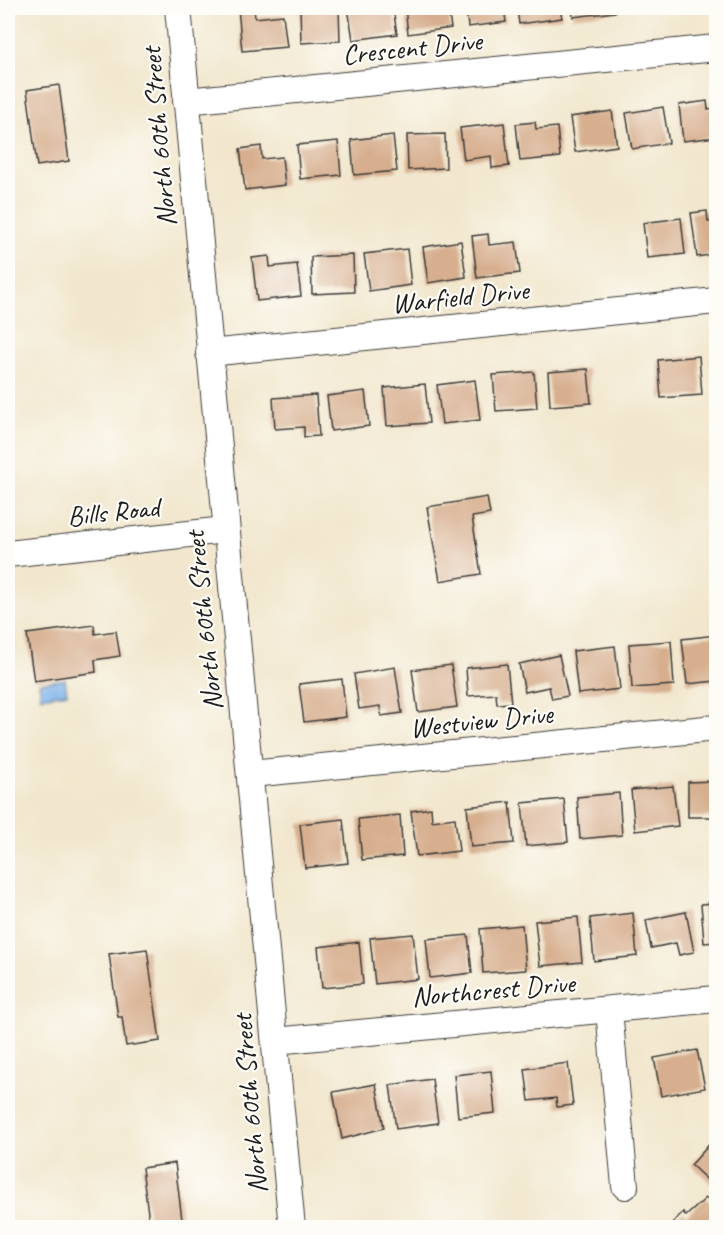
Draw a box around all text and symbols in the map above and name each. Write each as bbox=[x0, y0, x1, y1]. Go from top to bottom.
street label: Crescent Drive bbox=[341, 23, 485, 72]
street label: North 60th Street bbox=[133, 43, 184, 228]
street label: Warfield Drive bbox=[390, 272, 532, 321]
street label: Bills Road bbox=[65, 489, 165, 534]
street label: North 60th Street bbox=[176, 527, 230, 712]
street label: Westview Drive bbox=[408, 695, 556, 745]
street label: Northcrest Drive bbox=[410, 965, 578, 1014]
street label: North 60th Street bbox=[224, 1010, 275, 1195]

